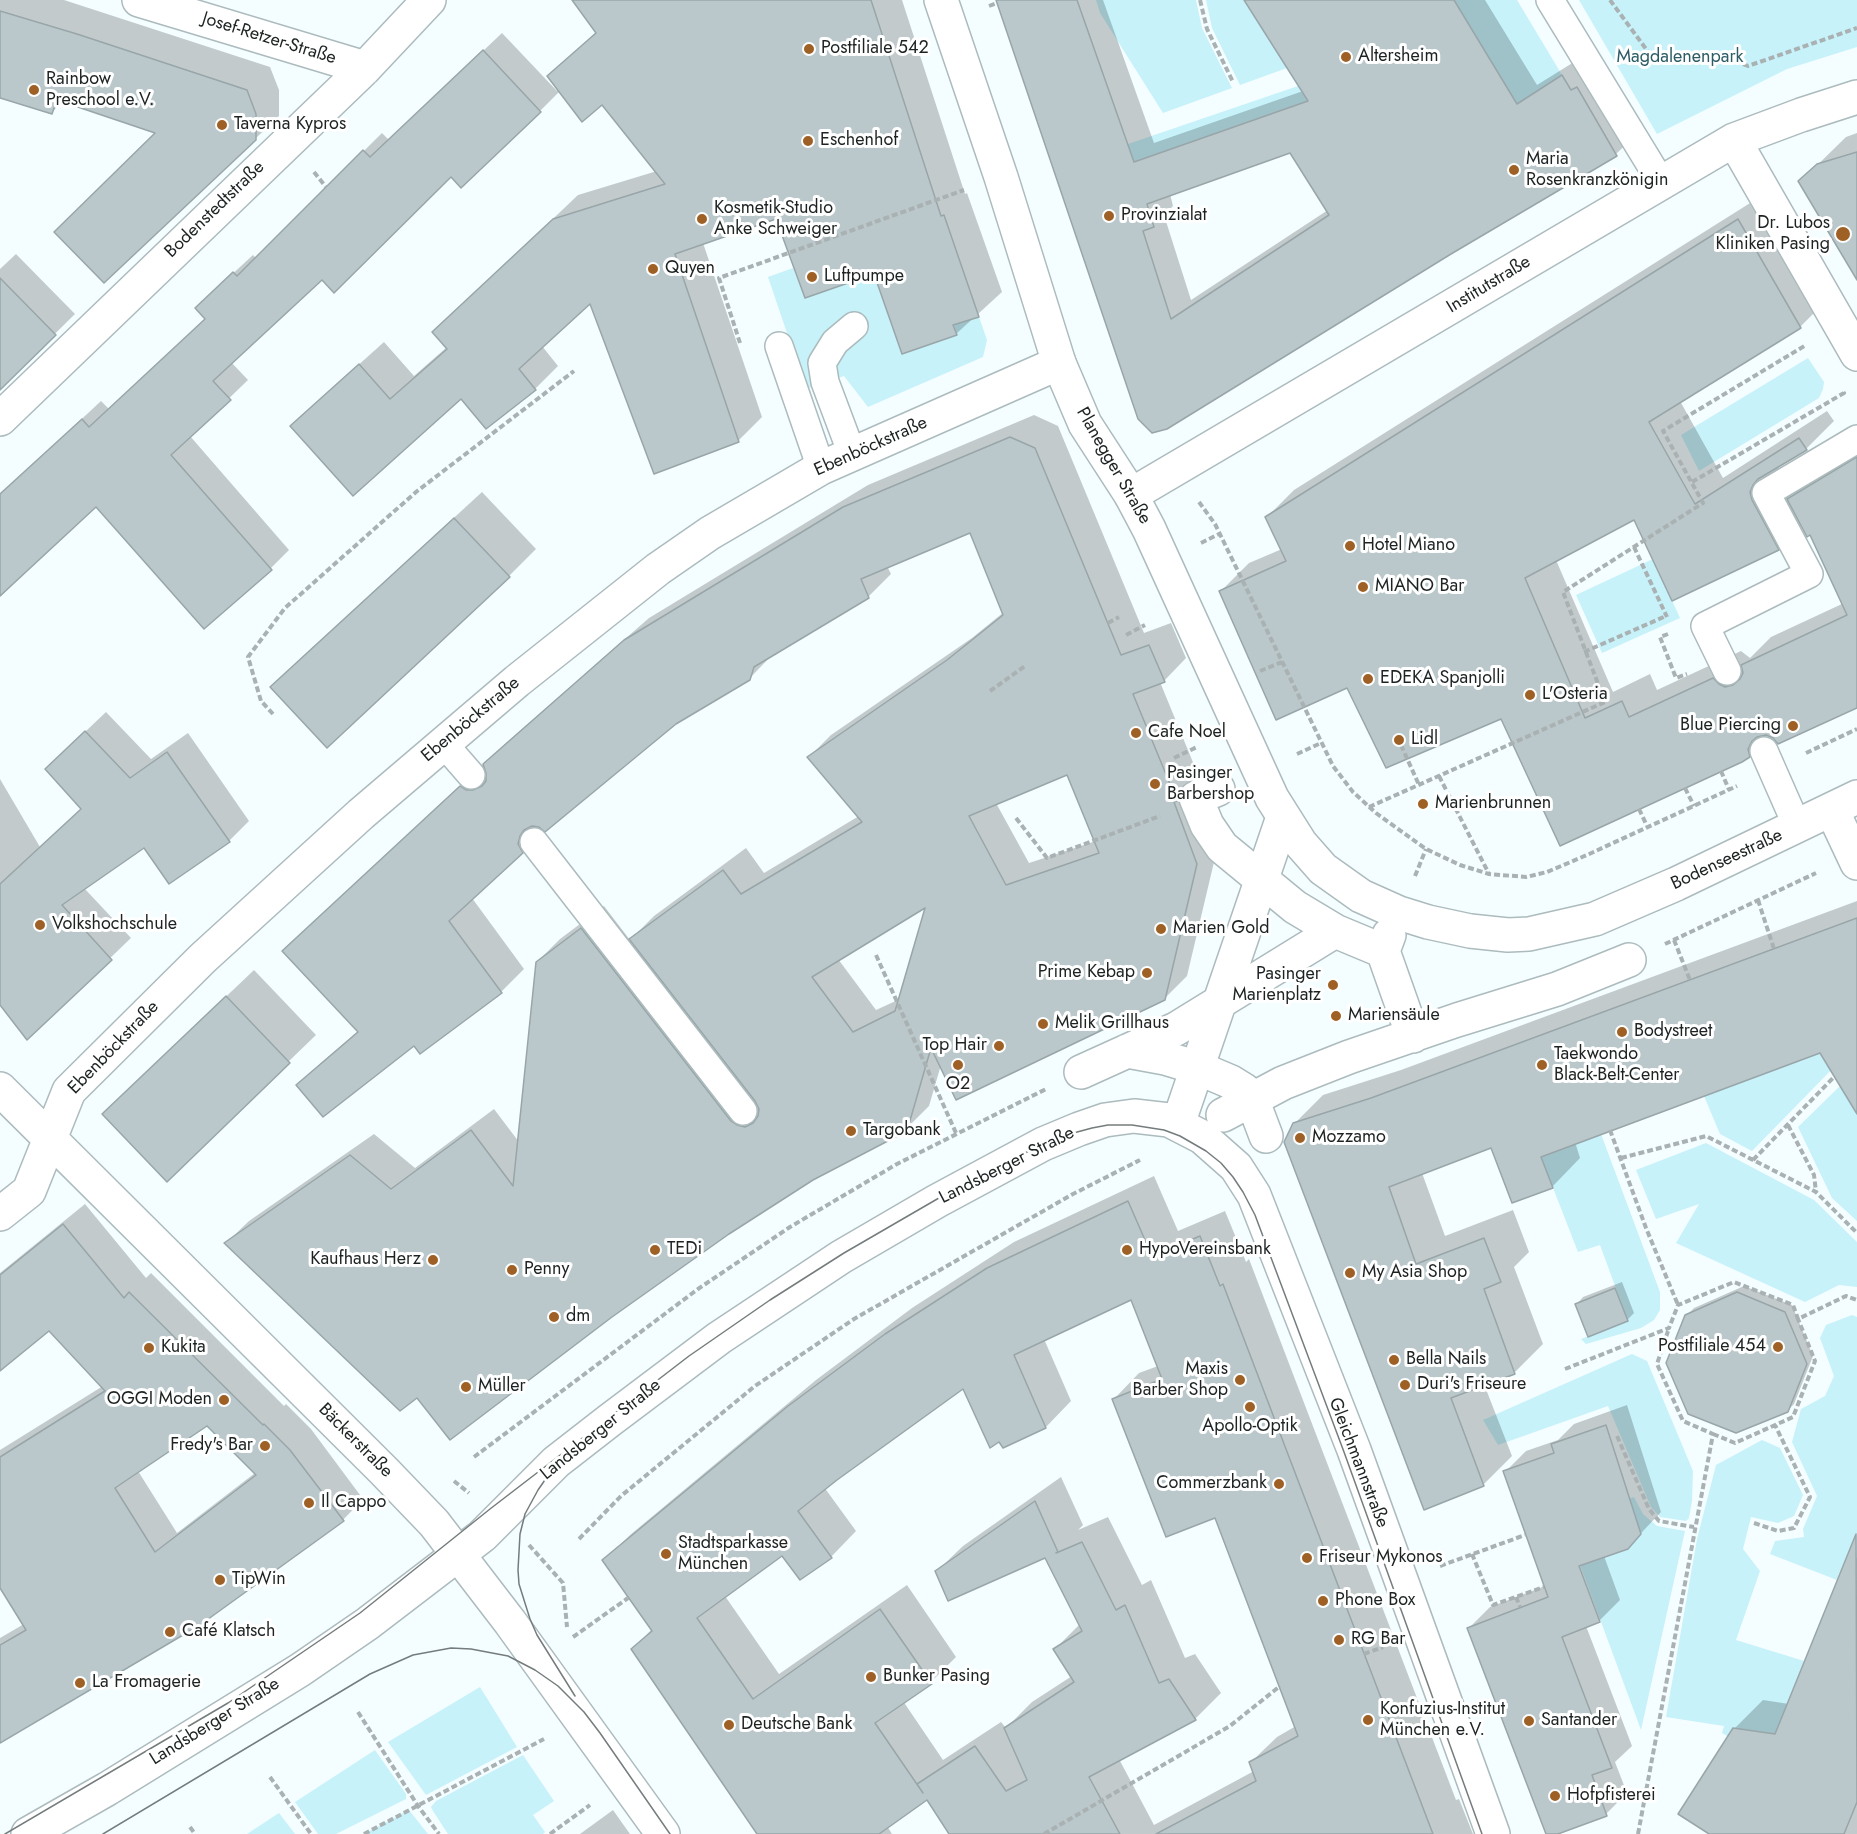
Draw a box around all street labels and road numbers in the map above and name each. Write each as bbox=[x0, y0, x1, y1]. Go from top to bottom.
street label: Josef-Retzer-Straße bbox=[199, 8, 339, 70]
street label: Bodenstedtstraße bbox=[161, 157, 269, 263]
street label: Institutstraße bbox=[1443, 252, 1535, 318]
street label: Planegger Straße bbox=[1071, 404, 1155, 528]
street label: Ebenböckstraße bbox=[811, 412, 931, 482]
street label: Ebenböckstraße bbox=[418, 673, 524, 767]
street label: Bodenseestraße bbox=[1668, 825, 1786, 895]
street label: Ebenböckstraße bbox=[64, 997, 164, 1099]
street label: Landsberger Straße bbox=[936, 1123, 1078, 1209]
street label: Landsberger Straße bbox=[536, 1375, 666, 1485]
street label: Gleichmannstraße bbox=[1323, 1395, 1393, 1531]
street label: Bäckerstraße bbox=[313, 1399, 397, 1483]
street label: Landsberger Straße bbox=[146, 1673, 284, 1771]

